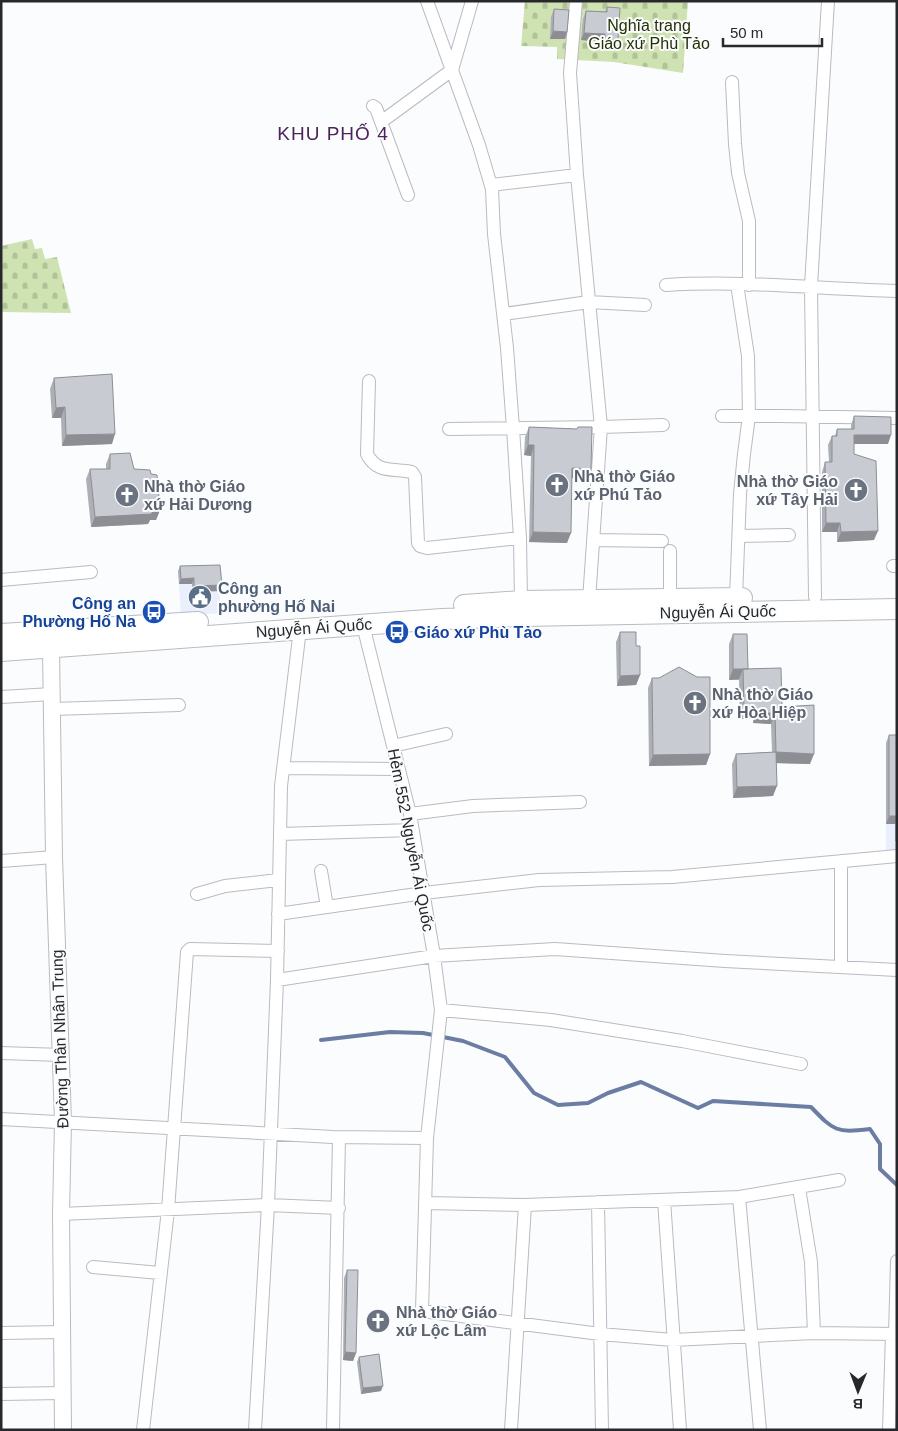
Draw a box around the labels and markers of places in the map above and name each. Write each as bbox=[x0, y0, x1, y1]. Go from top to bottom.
place label: Nhà thờ Giáo xứ Phú Tảo bbox=[574, 468, 675, 503]
church icon: Nhà thờ Giáo xứ Phú Tảo bbox=[544, 472, 570, 498]
place label: Nhà thờ Giáo xứ Tây Hải bbox=[737, 473, 838, 508]
church icon: Nhà thờ Giáo xứ Tây Hải bbox=[843, 477, 869, 503]
place label: Nhà thờ Giáo xứ Hải Dương bbox=[144, 478, 252, 513]
church icon: Nhà thờ Giáo xứ Hải Dương bbox=[114, 482, 140, 508]
place label: Công an phường Hố Nai bbox=[218, 580, 335, 615]
public building icon: Công an phường Hố Nai bbox=[187, 584, 213, 610]
place label: Công an Phường Hố Na bbox=[22, 595, 136, 630]
bus stop icon: Công an Phường Hố Na bbox=[141, 599, 167, 625]
bus stop icon: Giáo xứ Phù Tảo bbox=[384, 619, 410, 645]
place label: Giáo xứ Phù Tảo bbox=[414, 624, 542, 641]
place label: Nhà thờ Giáo xứ Hòa Hiệp bbox=[712, 686, 813, 721]
church icon: Nhà thờ Giáo xứ Hòa Hiệp bbox=[682, 690, 708, 716]
place label: Nhà thờ Giáo xứ Lộc Lâm bbox=[396, 1304, 497, 1339]
church icon: Nhà thờ Giáo xứ Lộc Lâm bbox=[365, 1308, 391, 1334]

